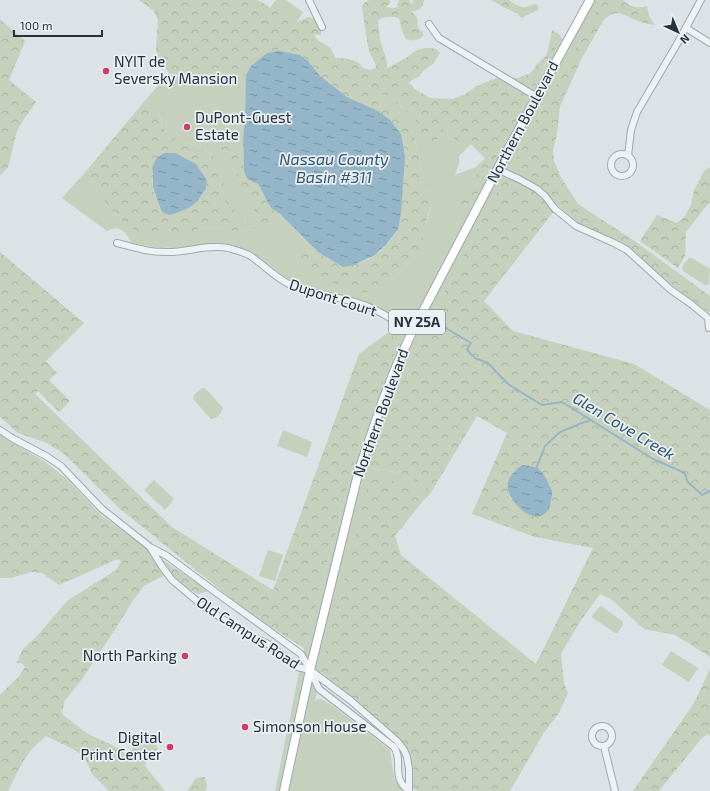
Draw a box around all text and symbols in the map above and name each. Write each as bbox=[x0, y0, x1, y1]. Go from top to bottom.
scale bar bbox=[14, 12, 102, 38]
north arrow bbox=[658, 12, 698, 52]
text: 100 m bbox=[20, 18, 52, 32]
text: N bbox=[678, 32, 693, 47]
place label: NYIT de Seversky Mansion bbox=[114, 52, 237, 87]
street label: Northern Boulevard bbox=[482, 58, 562, 185]
marker: NYIT de Seversky Mansion bbox=[101, 66, 111, 76]
place label: DuPont-Guest Estate bbox=[195, 108, 292, 143]
marker: DuPont-Guest Estate bbox=[182, 122, 192, 132]
water label: Nassau County Basin #311 bbox=[279, 149, 389, 186]
street label: Dupont Court bbox=[287, 274, 380, 320]
road number: NY 25A bbox=[389, 310, 445, 334]
street label: Northern Boulevard bbox=[349, 346, 412, 479]
water label: Glen Cove Creek bbox=[570, 388, 679, 463]
street label: Old Campus Road bbox=[194, 592, 303, 672]
place label: North Parking bbox=[83, 646, 178, 664]
marker: North Parking bbox=[180, 651, 190, 661]
place label: Simonson House bbox=[253, 717, 366, 735]
marker: Simonson House bbox=[240, 722, 250, 732]
place label: Digital Print Center bbox=[81, 728, 163, 763]
marker: Digital Print Center bbox=[165, 742, 175, 752]

